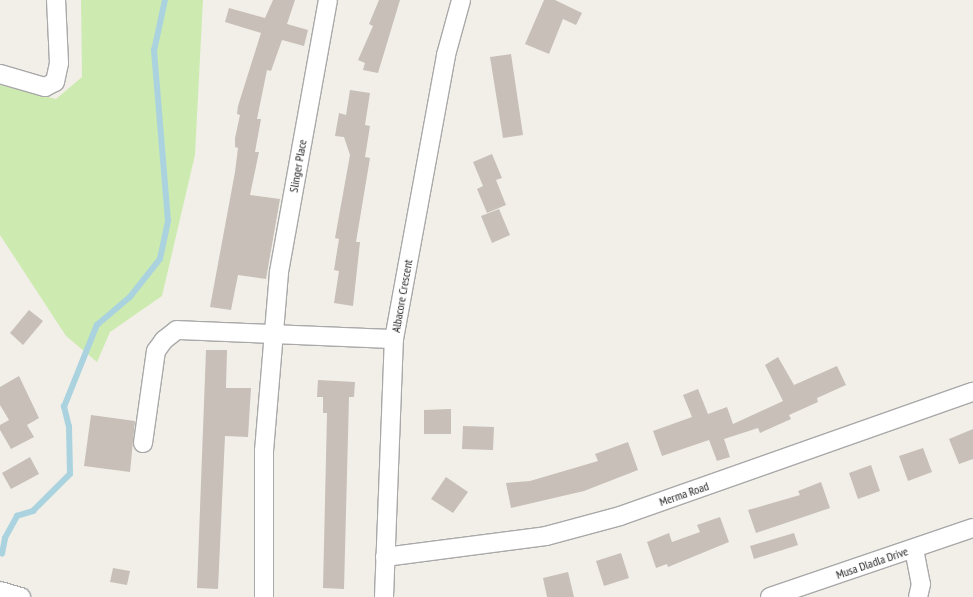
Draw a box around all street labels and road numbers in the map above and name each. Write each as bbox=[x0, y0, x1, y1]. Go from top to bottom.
street label: Slinger Place bbox=[286, 138, 310, 194]
street label: Albacore Crescent bbox=[389, 258, 415, 334]
street label: Merma Road bbox=[657, 479, 711, 509]
street label: Musa Dladla Drive bbox=[834, 544, 910, 582]

